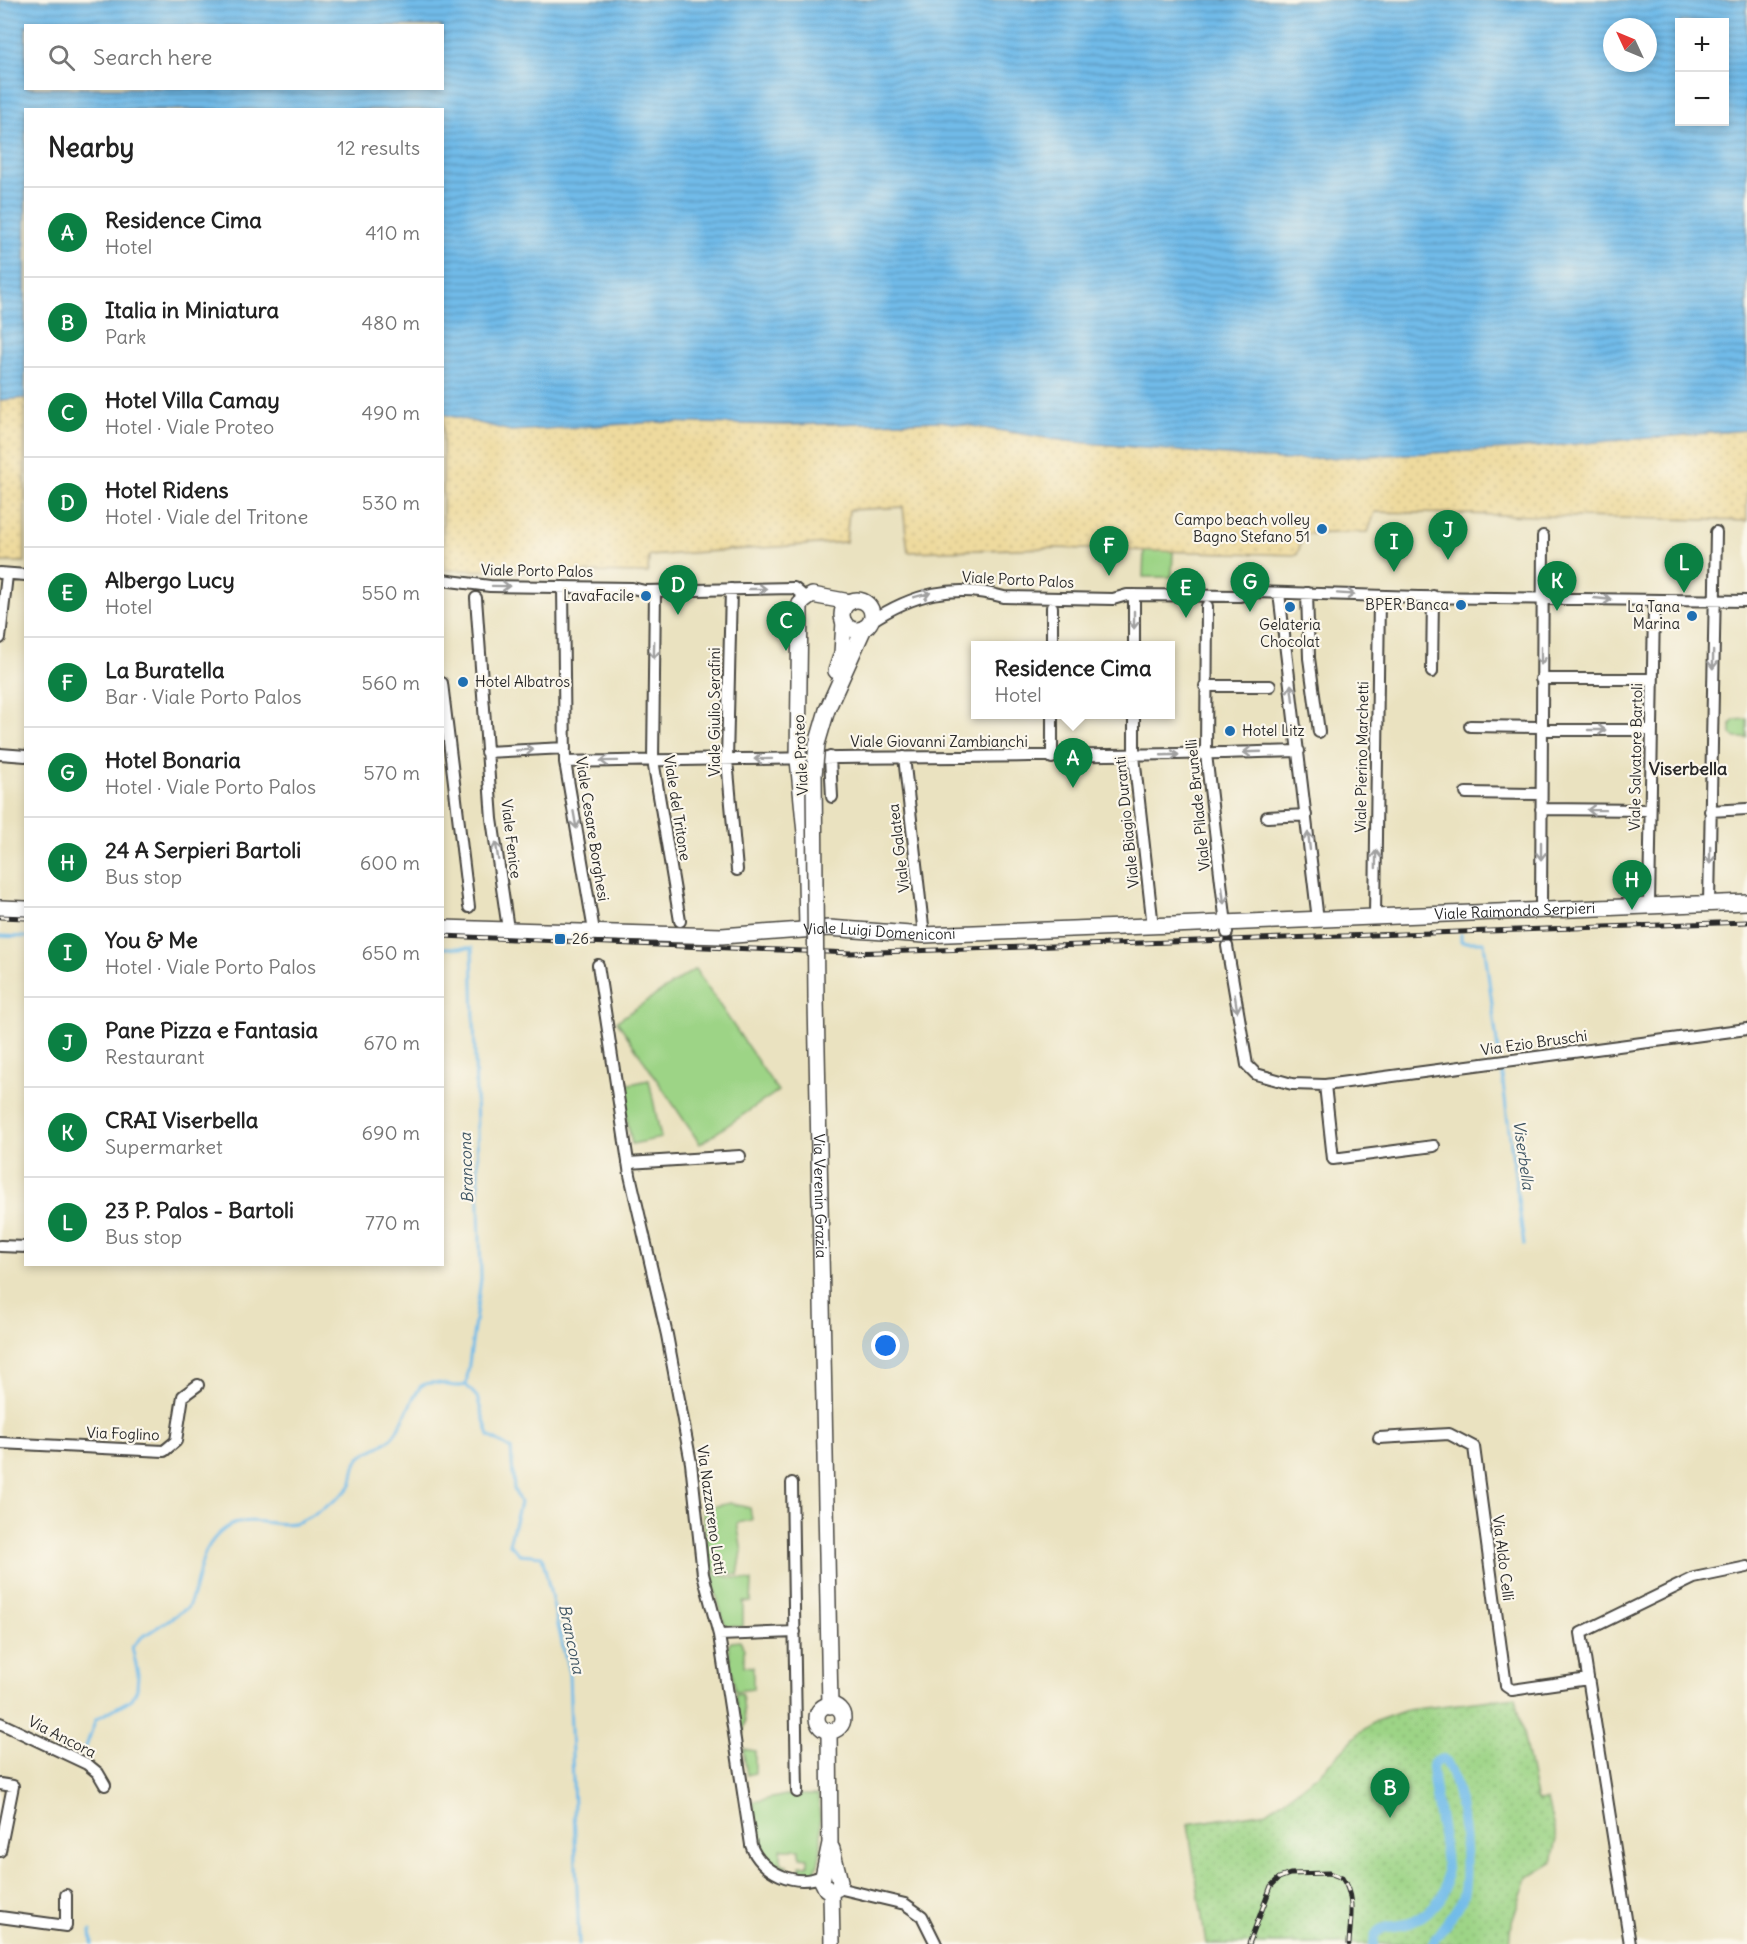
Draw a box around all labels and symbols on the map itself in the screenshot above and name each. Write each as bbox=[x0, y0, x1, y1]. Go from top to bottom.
north arrow bbox=[1603, 18, 1657, 72]
place label: Campo beach volley Bagno Stefano 51 bbox=[1174, 510, 1310, 546]
pin: J bbox=[1428, 510, 1468, 560]
marker: Campo beach volley Bagno Stefano 51 bbox=[1315, 522, 1329, 536]
pin: I bbox=[1374, 522, 1414, 572]
pin: F bbox=[1090, 526, 1128, 576]
pin: L bbox=[1664, 544, 1704, 593]
street label: Viale Porto Palos bbox=[481, 560, 594, 581]
pin: G bbox=[1230, 562, 1270, 612]
pin: K bbox=[1538, 562, 1576, 611]
pin: D bbox=[658, 566, 698, 615]
street label: Viale Porto Palos bbox=[961, 567, 1075, 592]
pin: E bbox=[1166, 568, 1206, 618]
one-way arrow bbox=[490, 580, 510, 592]
one-way arrow bbox=[747, 583, 767, 595]
place label: LavaFacile bbox=[563, 586, 634, 605]
marker: LavaFacile bbox=[639, 589, 653, 603]
one-way arrow bbox=[912, 589, 931, 601]
one-way arrow bbox=[1335, 589, 1355, 600]
one-way arrow bbox=[1593, 594, 1613, 605]
place label: BPER Banca bbox=[1365, 595, 1449, 614]
place label: La Tana Marina bbox=[1627, 597, 1680, 633]
marker: BPER Banca bbox=[1454, 598, 1468, 612]
marker: Gelateria Chocolat bbox=[1283, 600, 1297, 614]
pin: C bbox=[766, 602, 806, 651]
marker: La Tana Marina bbox=[1685, 609, 1699, 623]
one-way arrow bbox=[1128, 610, 1140, 630]
place label: Gelateria Chocolat bbox=[1259, 615, 1321, 651]
one-way arrow bbox=[649, 639, 660, 659]
one-way arrow bbox=[1535, 645, 1547, 665]
street label: Viale Giulio Serafini bbox=[705, 647, 724, 777]
one-way arrow bbox=[1707, 649, 1719, 669]
place label: Hotel Albatros bbox=[475, 672, 570, 691]
marker: Hotel Albatros bbox=[456, 675, 470, 689]
street label: Viale Pierino Marchetti bbox=[1351, 681, 1372, 833]
one-way arrow bbox=[1286, 683, 1297, 703]
street label: Viale Salvatore Bartoli bbox=[1625, 683, 1646, 831]
street label: Viale Proteo bbox=[789, 714, 812, 796]
place label: Hotel Litz bbox=[1242, 721, 1305, 740]
marker: Hotel Litz bbox=[1223, 724, 1237, 738]
one-way arrow bbox=[1586, 724, 1606, 736]
street label: Viale Giovanni Zambianchi bbox=[850, 732, 1028, 751]
pin: A bbox=[1054, 738, 1092, 788]
street label: Viale Pilade Brunelli bbox=[1181, 738, 1214, 872]
one-way arrow bbox=[515, 744, 535, 755]
one-way arrow bbox=[1243, 747, 1263, 758]
one-way arrow bbox=[1159, 750, 1179, 761]
street label: Viale del Tritone bbox=[660, 754, 695, 862]
one-way arrow bbox=[753, 754, 773, 765]
street label: Viale Cesare Borghesi bbox=[572, 755, 613, 903]
one-way arrow bbox=[599, 755, 619, 767]
street label: Viale Biagio Duranti bbox=[1110, 755, 1143, 889]
district label: Viserbella bbox=[1649, 757, 1727, 780]
street label: Viale Fenice bbox=[497, 798, 526, 880]
street label: Viale Galatea bbox=[884, 802, 913, 893]
one-way arrow bbox=[1586, 804, 1606, 816]
one-way arrow bbox=[569, 809, 580, 829]
one-way arrow bbox=[1303, 831, 1314, 851]
one-way arrow bbox=[1535, 840, 1547, 860]
one-way arrow bbox=[491, 841, 502, 861]
one-way arrow bbox=[1704, 844, 1716, 864]
one-way arrow bbox=[1370, 849, 1381, 869]
pin: H bbox=[1612, 860, 1652, 910]
one-way arrow bbox=[1218, 885, 1229, 905]
street label: Viale Raimondo Serpieri bbox=[1434, 898, 1596, 924]
street label: Viale Luigi Domeniconi bbox=[803, 918, 956, 944]
place label: 26 bbox=[572, 929, 589, 948]
marker: 26 bbox=[553, 932, 567, 946]
one-way arrow bbox=[1231, 992, 1242, 1012]
street label: Via Ezio Bruschi bbox=[1479, 1026, 1588, 1059]
water label: Viserbella bbox=[1509, 1119, 1539, 1192]
water label: Brancona bbox=[455, 1131, 477, 1204]
street label: Via Verenin Grazia bbox=[810, 1134, 831, 1259]
your location bbox=[871, 1331, 900, 1360]
street label: Via Foglino bbox=[86, 1423, 160, 1444]
street label: Via Nazzareno Lotti bbox=[693, 1444, 730, 1576]
street label: Via Aldo Celli bbox=[1489, 1514, 1518, 1602]
water label: Brancona bbox=[555, 1602, 589, 1676]
street label: Via Ancora bbox=[25, 1711, 100, 1762]
pin: B bbox=[1370, 1768, 1410, 1818]

